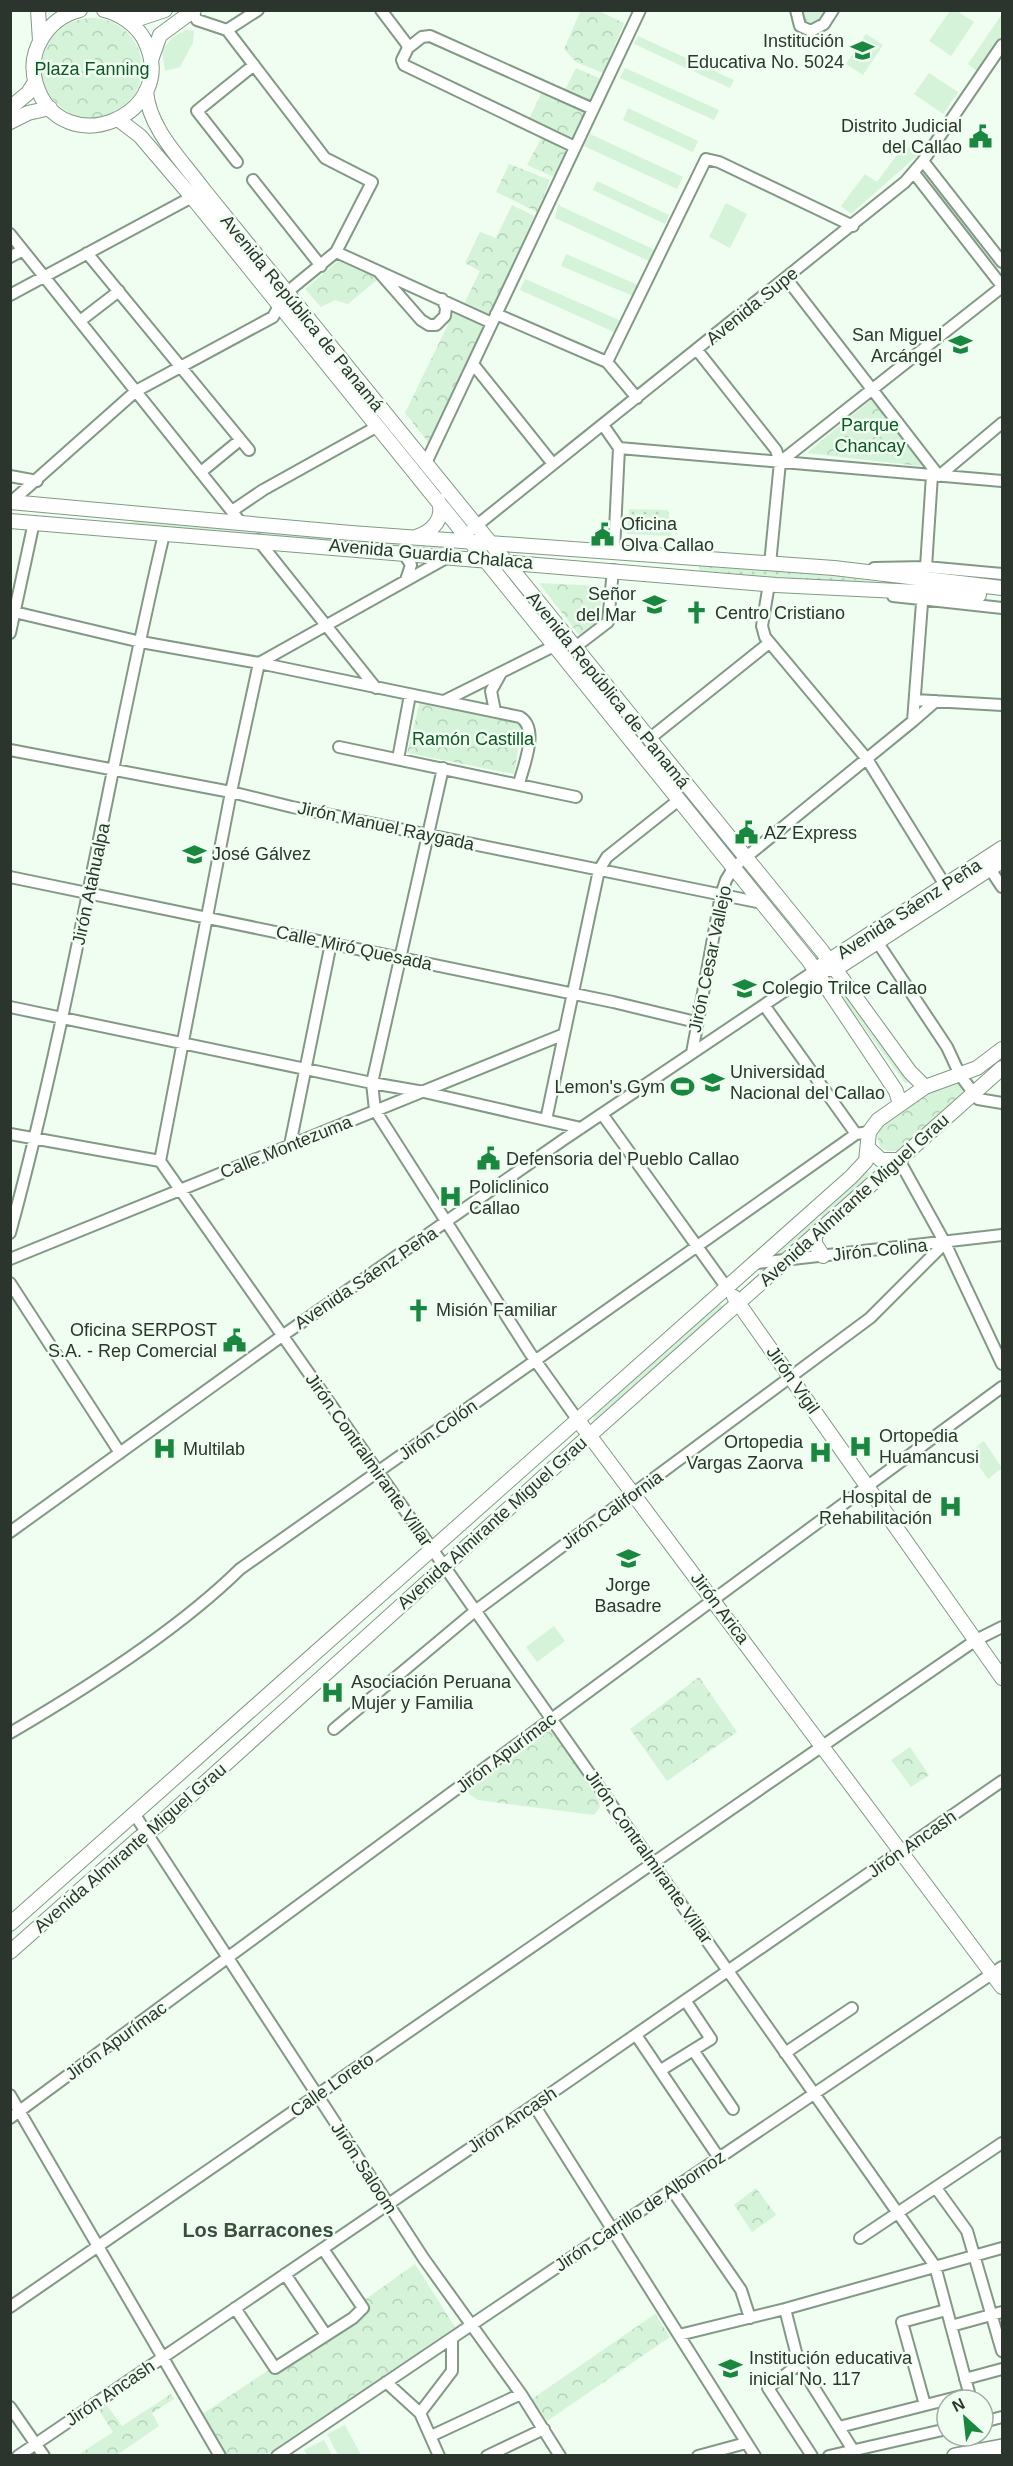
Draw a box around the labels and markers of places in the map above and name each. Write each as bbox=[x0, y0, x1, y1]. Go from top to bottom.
place label: Institución Educativa No. 5024 bbox=[687, 31, 844, 72]
school or university icon: Institución Educativa No. 5024 bbox=[849, 38, 875, 64]
place label: Distrito Judicial del Callao bbox=[841, 116, 962, 157]
public building icon: Distrito Judicial del Callao bbox=[967, 123, 993, 149]
place label: San Miguel Arcángel bbox=[852, 325, 942, 366]
school or university icon: San Miguel Arcángel bbox=[947, 332, 973, 358]
place label: Oficina Olva Callao bbox=[621, 514, 714, 555]
public building icon: Oficina Olva Callao bbox=[590, 521, 616, 547]
place label: Señor del Mar bbox=[576, 584, 636, 625]
school or university icon: Señor del Mar bbox=[641, 591, 667, 617]
church icon: Centro Cristiano bbox=[684, 600, 710, 626]
place label: Centro Cristiano bbox=[715, 603, 845, 623]
public building icon: AZ Express bbox=[733, 820, 759, 846]
place label: AZ Express bbox=[764, 823, 857, 843]
school or university icon: José Gálvez bbox=[181, 841, 207, 867]
place label: José Gálvez bbox=[212, 844, 311, 864]
school or university icon: Colegio Trilce Callao bbox=[731, 975, 757, 1001]
place label: Colegio Trilce Callao bbox=[762, 978, 927, 998]
place label: Universidad Nacional del Callao bbox=[730, 1062, 885, 1103]
school or university icon: Universidad Nacional del Callao bbox=[699, 1069, 725, 1095]
sports icon: Lemon's Gym bbox=[670, 1074, 696, 1100]
place label: Lemon's Gym bbox=[555, 1077, 665, 1097]
public building icon: Defensoria del Pueblo Callao bbox=[475, 1146, 501, 1172]
place label: Defensoria del Pueblo Callao bbox=[506, 1149, 739, 1169]
place label: Policlinico Callao bbox=[469, 1177, 549, 1218]
hospital icon: Policlinico Callao bbox=[438, 1184, 464, 1210]
church icon: Misión Familiar bbox=[405, 1297, 431, 1323]
place label: Misión Familiar bbox=[436, 1300, 557, 1320]
place label: Oficina SERPOST S.A. - Rep Comercial bbox=[48, 1320, 217, 1361]
public building icon: Oficina SERPOST S.A. - Rep Comercial bbox=[222, 1327, 248, 1353]
place label: Ortopedia Huamancusi bbox=[879, 1426, 979, 1467]
place label: Ortopedia Vargas Zaorva bbox=[686, 1432, 804, 1473]
hospital icon: Ortopedia Huamancusi bbox=[848, 1433, 874, 1459]
hospital icon: Multilab bbox=[152, 1436, 178, 1462]
place label: Multilab bbox=[183, 1439, 245, 1459]
hospital icon: Ortopedia Vargas Zaorva bbox=[808, 1439, 834, 1465]
place label: Hospital de Rehabilitación bbox=[819, 1487, 932, 1528]
hospital icon: Hospital de Rehabilitación bbox=[937, 1494, 963, 1520]
school or university icon: Jorge Basadre bbox=[615, 1546, 641, 1572]
place label: Jorge Basadre bbox=[594, 1575, 662, 1616]
place label: Asociación Peruana Mujer y Familia bbox=[351, 1672, 512, 1713]
hospital icon: Asociación Peruana Mujer y Familia bbox=[320, 1679, 346, 1705]
place label: Institución educativa inicial No. 117 bbox=[749, 2348, 913, 2389]
school or university icon: Institución educativa inicial No. 117 bbox=[718, 2355, 744, 2381]

